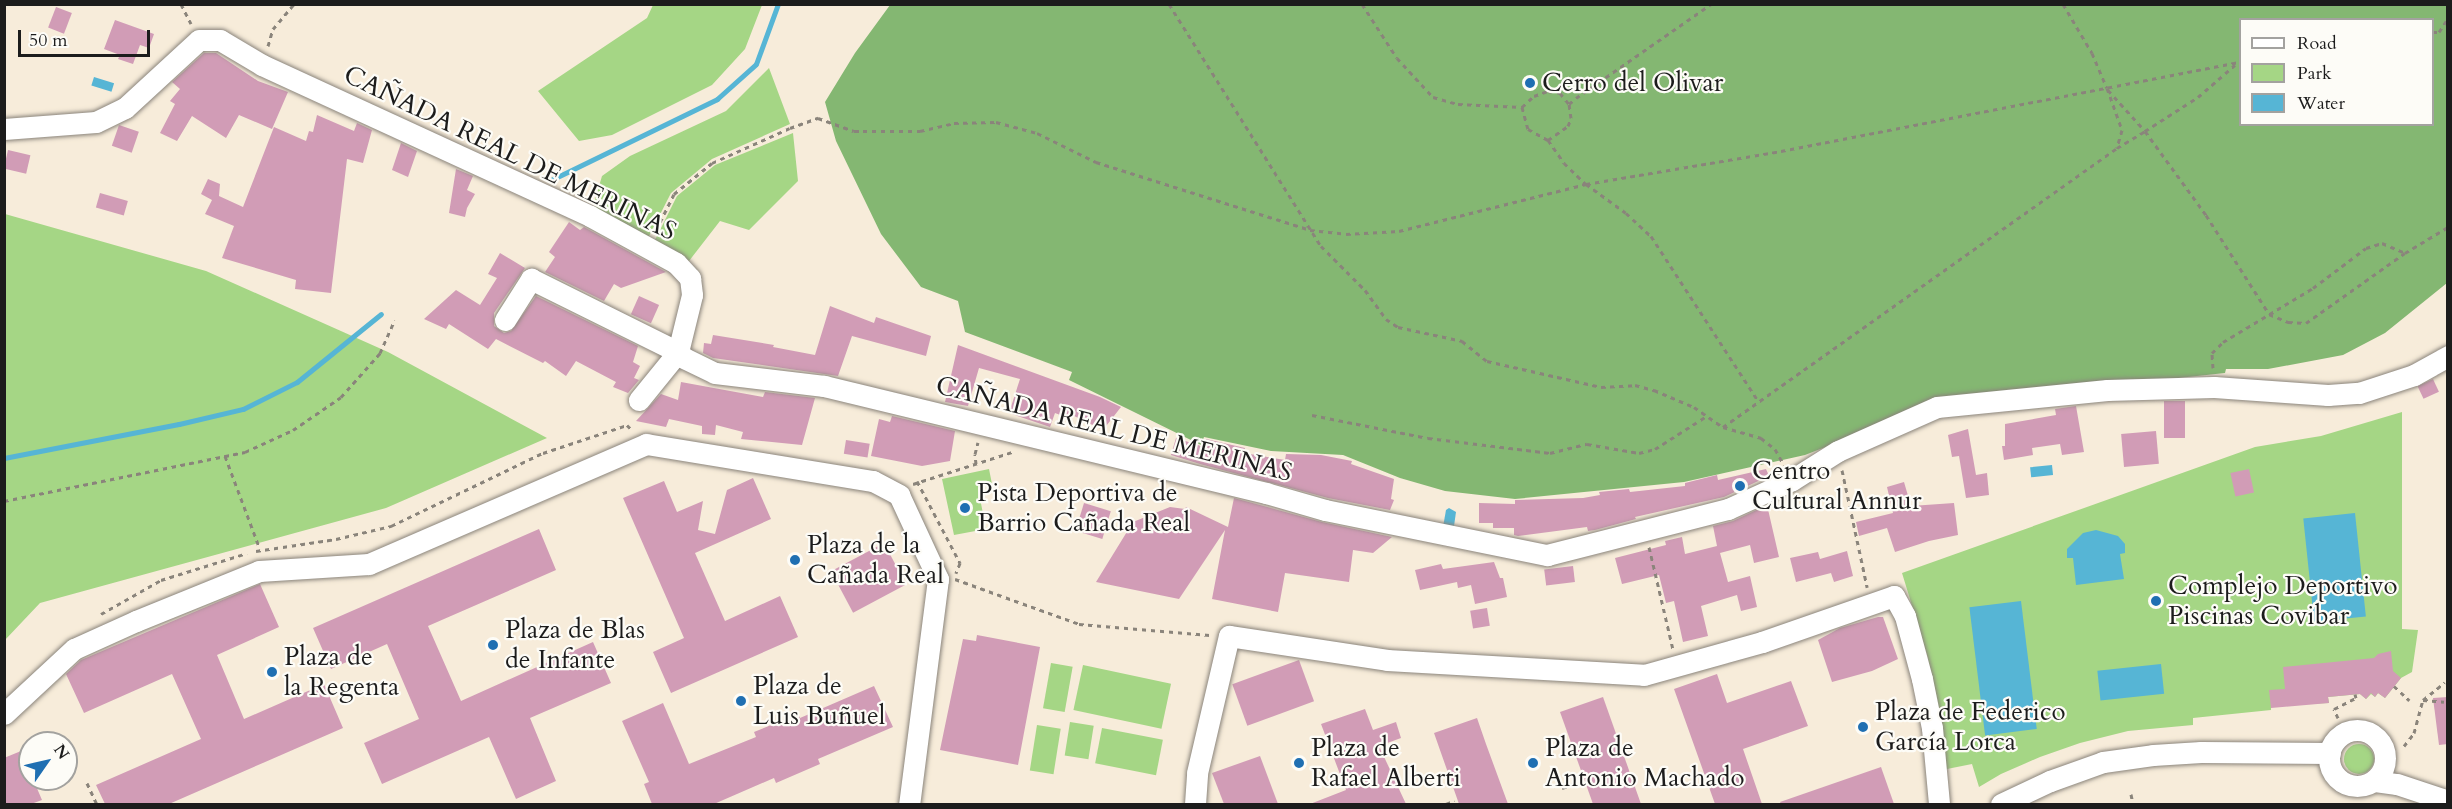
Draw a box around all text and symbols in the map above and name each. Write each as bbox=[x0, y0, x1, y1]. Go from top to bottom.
scale bar bbox=[21, 18, 153, 56]
legend bbox=[2239, 18, 2434, 126]
text: 50 m bbox=[29, 28, 68, 53]
text: Road bbox=[2297, 31, 2337, 56]
street label: CAÑADA REAL DE MERINAS bbox=[339, 59, 681, 247]
text: Park bbox=[2297, 61, 2332, 86]
place label: Cerro del Olivar bbox=[1542, 67, 1723, 99]
marker: Cerro del Olivar bbox=[1523, 76, 1537, 90]
text: Water bbox=[2297, 91, 2345, 116]
street label: CAÑADA REAL DE MERINAS bbox=[933, 370, 1295, 488]
place label: Centro Cultural Annur bbox=[1752, 455, 1921, 516]
place label: Pista Deportiva de Barrio Cañada Real bbox=[977, 477, 1190, 538]
marker: Centro Cultural Annur bbox=[1733, 479, 1747, 493]
marker: Pista Deportiva de Barrio Cañada Real bbox=[958, 501, 972, 515]
place label: Plaza de la Cañada Real bbox=[807, 529, 944, 590]
marker: Plaza de la Cañada Real bbox=[788, 553, 802, 567]
place label: Complejo Deportivo Piscinas Covibar bbox=[2168, 570, 2398, 632]
marker: Complejo Deportivo Piscinas Covibar bbox=[2149, 594, 2163, 608]
place label: Plaza de Blas de Infante bbox=[505, 614, 645, 676]
marker: Plaza de Blas de Infante bbox=[486, 638, 500, 652]
place label: Plaza de la Regenta bbox=[284, 641, 399, 702]
marker: Plaza de la Regenta bbox=[265, 665, 279, 679]
place label: Plaza de Luis Buñuel bbox=[753, 670, 885, 732]
marker: Plaza de Luis Buñuel bbox=[734, 694, 748, 708]
place label: Plaza de Federico García Lorca bbox=[1875, 696, 2066, 758]
marker: Plaza de Federico García Lorca bbox=[1856, 720, 1870, 734]
north arrow bbox=[18, 731, 78, 791]
place label: Plaza de Rafael Alberti bbox=[1311, 732, 1461, 794]
place label: Plaza de Antonio Machado bbox=[1545, 732, 1745, 794]
text: N bbox=[48, 740, 74, 764]
marker: Plaza de Rafael Alberti bbox=[1292, 756, 1306, 770]
marker: Plaza de Antonio Machado bbox=[1526, 756, 1540, 770]

